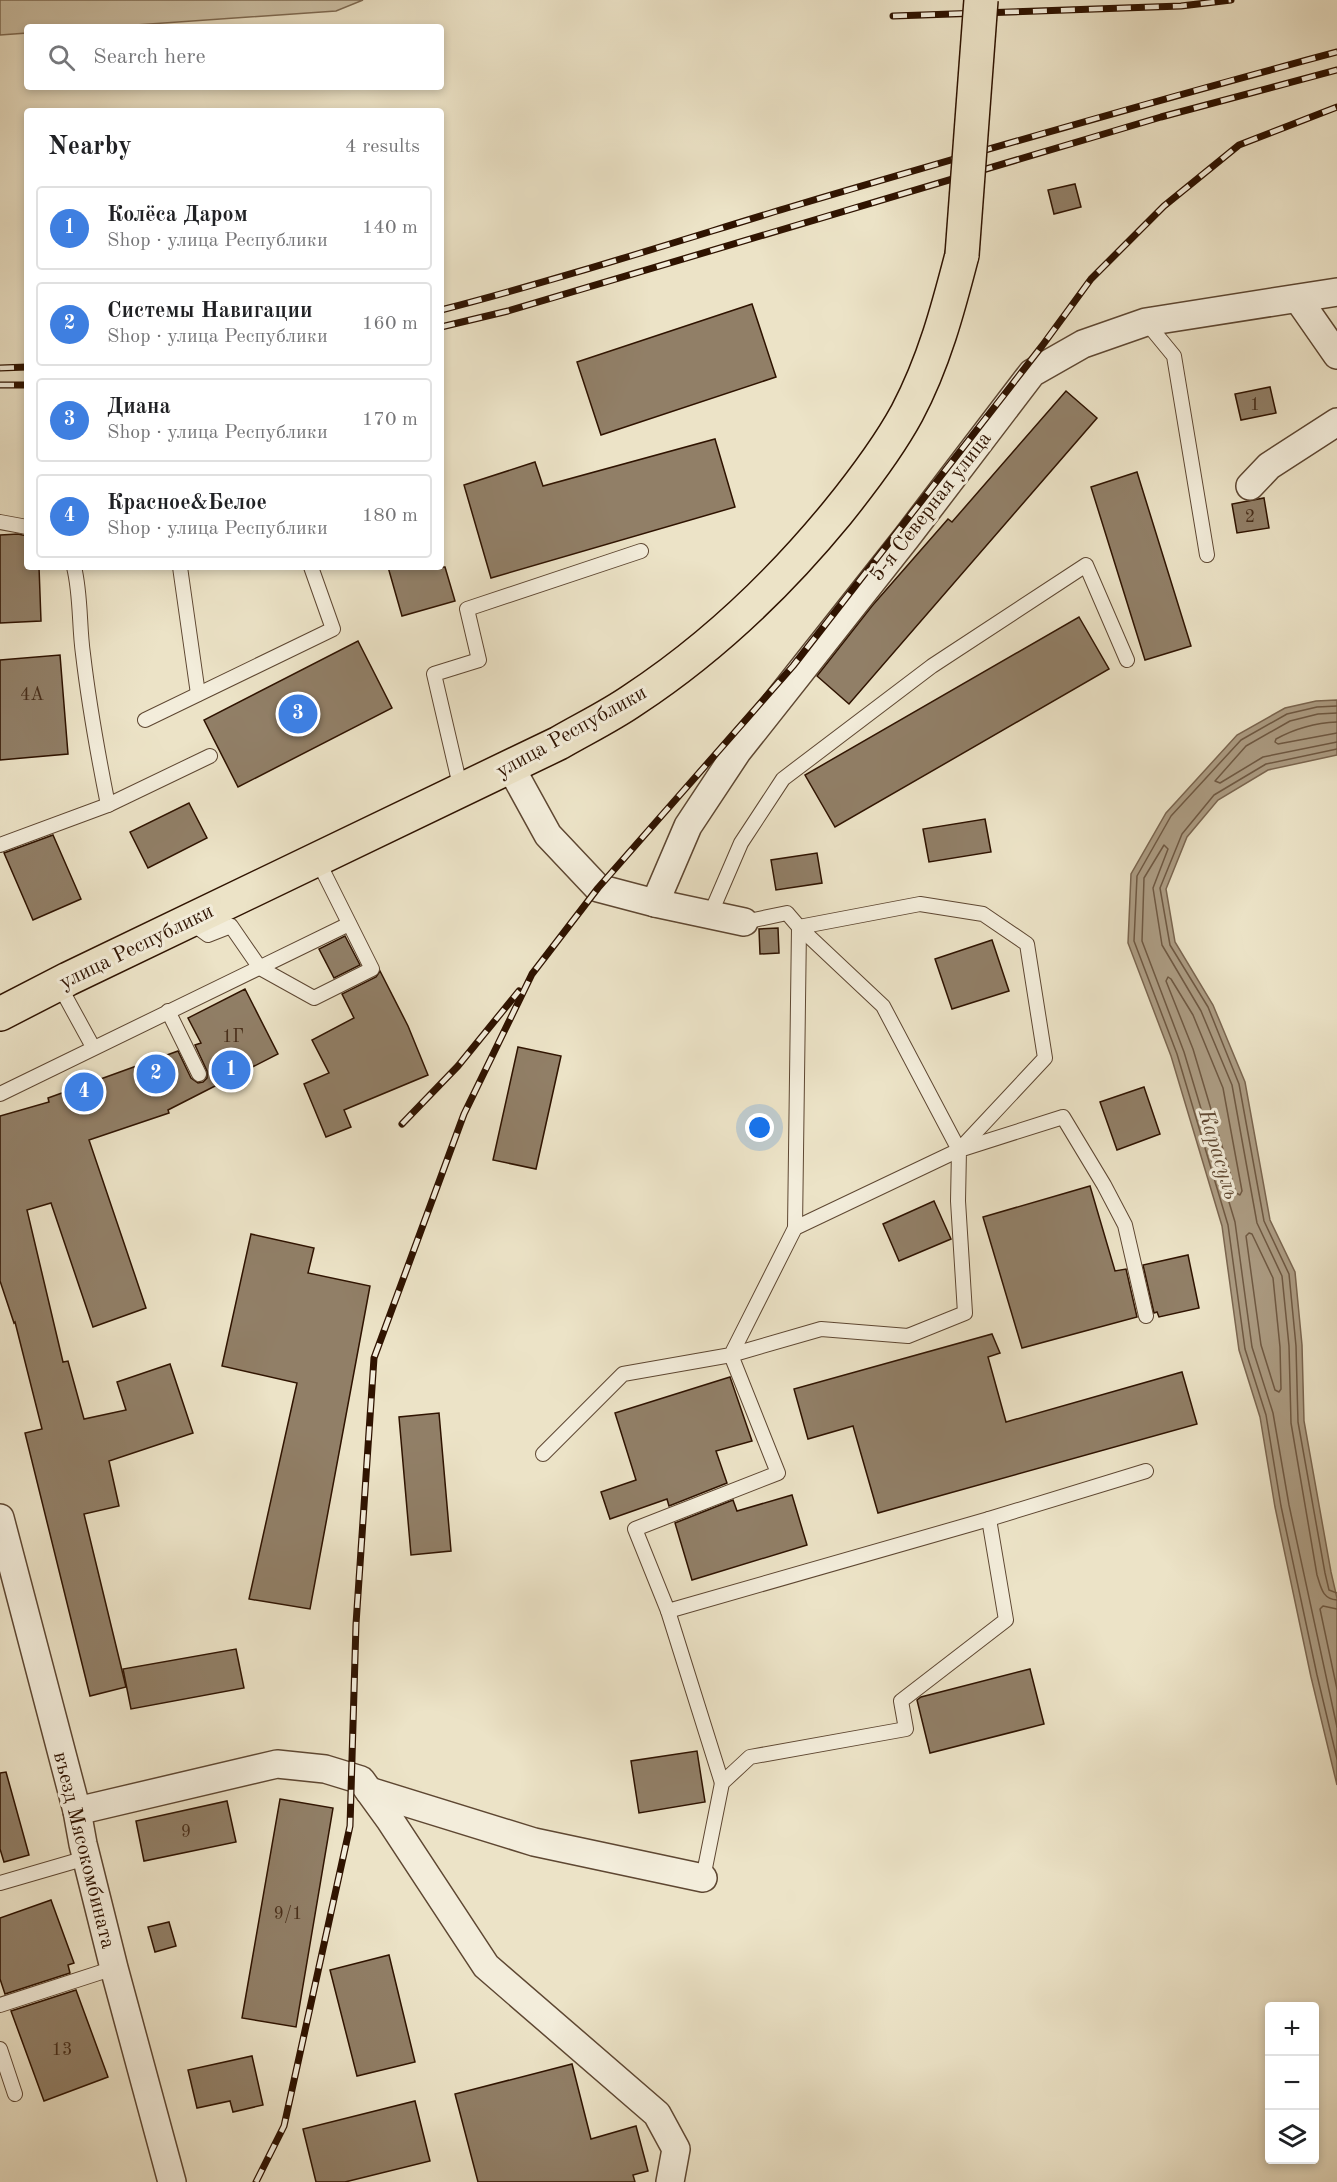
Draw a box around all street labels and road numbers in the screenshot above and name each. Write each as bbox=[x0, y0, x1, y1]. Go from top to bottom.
street label: 5-я Северная улица bbox=[866, 428, 996, 586]
street label: улица Республики bbox=[493, 682, 650, 782]
street label: улица Республики bbox=[56, 901, 217, 994]
street label: въезд Мясокомбината bbox=[49, 1750, 118, 1951]

